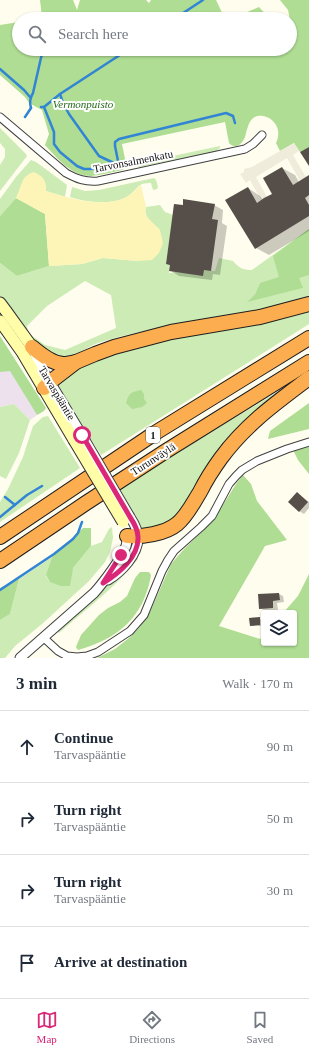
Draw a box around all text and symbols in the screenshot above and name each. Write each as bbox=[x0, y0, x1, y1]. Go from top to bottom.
search box bbox=[12, 12, 297, 56]
icon: search bbox=[26, 23, 48, 45]
text: Search here bbox=[58, 26, 128, 42]
park label: Vermonpuisto bbox=[53, 98, 114, 110]
street label: Tarvonsalmenkatu bbox=[92, 147, 174, 175]
street label: Tarvaspääntie bbox=[36, 364, 78, 422]
route start bbox=[73, 426, 91, 444]
road number: 1 bbox=[146, 427, 160, 443]
street label: Turunväylä bbox=[129, 440, 177, 478]
route end bbox=[112, 546, 130, 564]
map controls bbox=[261, 610, 297, 646]
button: layers bbox=[261, 610, 297, 646]
text: 3 min bbox=[16, 674, 57, 693]
text: Walk · 170 m bbox=[222, 676, 293, 691]
text: Continue bbox=[54, 730, 113, 746]
icon: ahead bbox=[16, 736, 38, 758]
text: 90 m bbox=[267, 739, 293, 754]
text: Tarvaspääntie bbox=[54, 747, 126, 762]
text: Turn right bbox=[54, 802, 121, 818]
icon: right bbox=[16, 808, 38, 830]
text: 50 m bbox=[267, 811, 293, 826]
text: Tarvaspääntie bbox=[54, 819, 126, 834]
text: Turn right bbox=[54, 874, 121, 890]
icon: right bbox=[16, 880, 38, 902]
text: 30 m bbox=[267, 883, 293, 898]
text: Tarvaspääntie bbox=[54, 891, 126, 906]
icon: arrive bbox=[16, 952, 38, 974]
text: Arrive at destination bbox=[54, 954, 187, 970]
tab: Map bbox=[36, 1009, 58, 1045]
tab: Directions bbox=[129, 1009, 175, 1045]
tab: Saved bbox=[246, 1009, 273, 1045]

